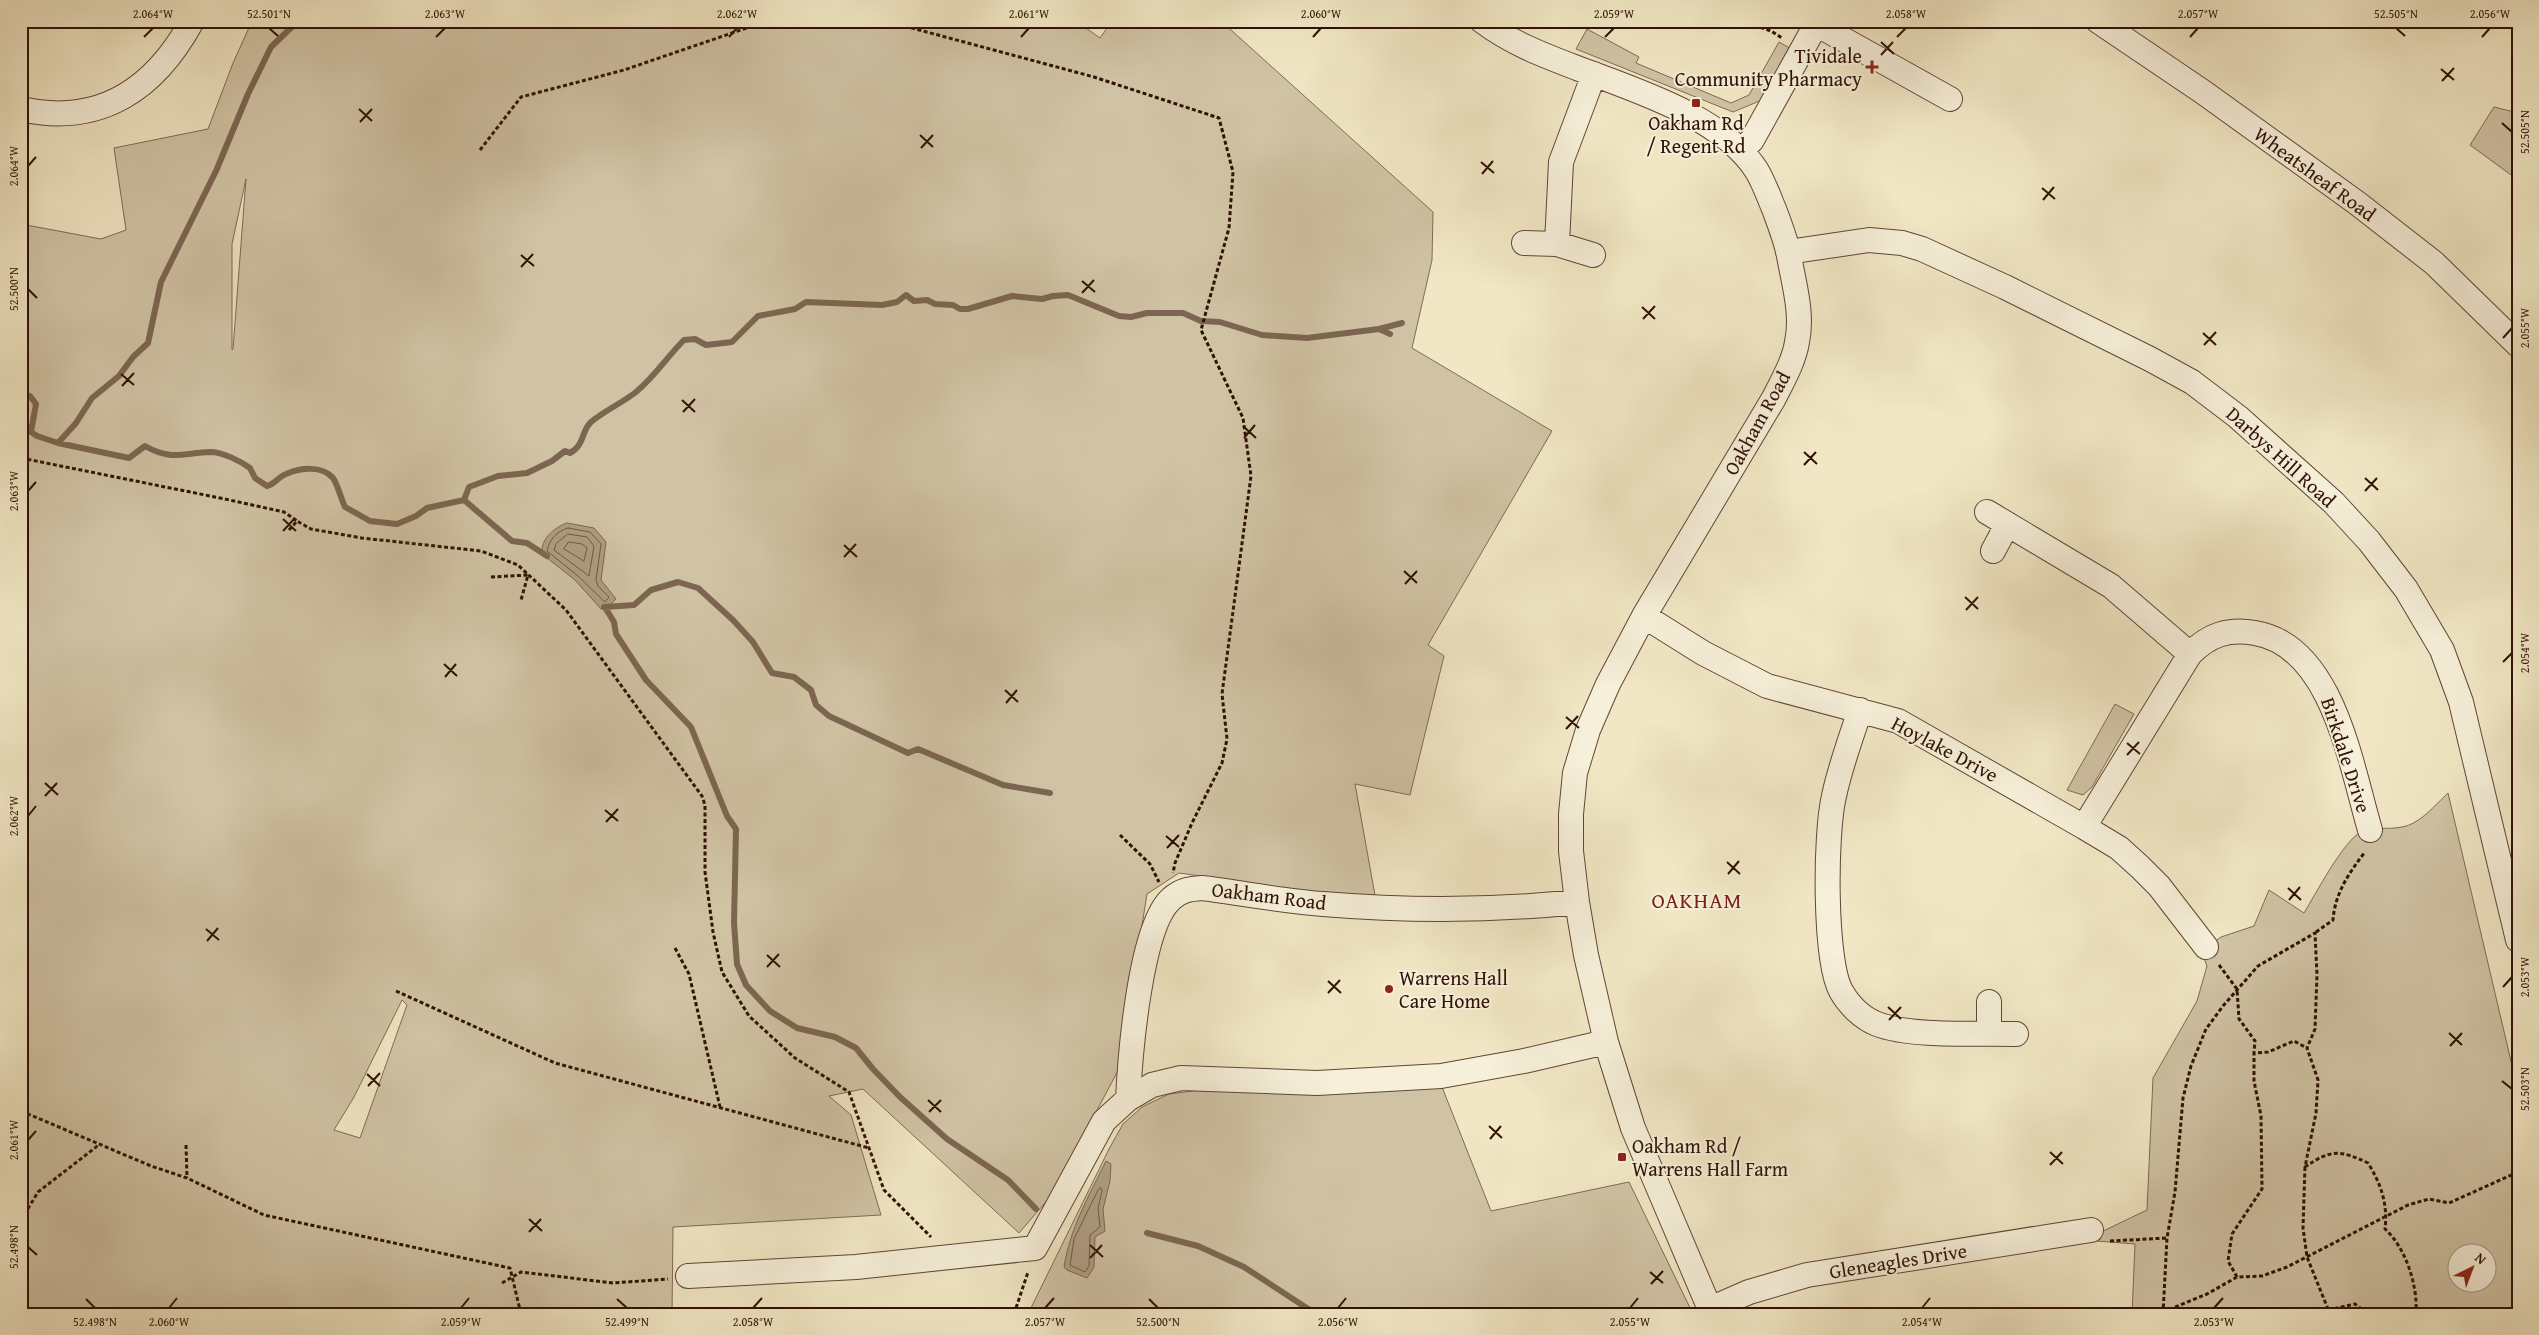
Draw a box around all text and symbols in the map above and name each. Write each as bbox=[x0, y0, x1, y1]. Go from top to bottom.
text: 2.064°W bbox=[133, 5, 174, 22]
text: 52.501°N bbox=[247, 5, 291, 22]
text: 2.063°W bbox=[425, 5, 466, 22]
text: 2.062°W bbox=[717, 5, 758, 22]
text: 2.061°W bbox=[1009, 5, 1050, 22]
text: 2.060°W bbox=[1301, 5, 1342, 22]
text: 2.059°W bbox=[1594, 5, 1635, 22]
text: 2.058°W bbox=[1886, 5, 1927, 22]
text: 2.057°W bbox=[2178, 5, 2219, 22]
text: 52.505°N bbox=[2374, 5, 2418, 22]
text: 2.056°W bbox=[2470, 5, 2511, 22]
place label: Tividale Community Pharmacy bbox=[1675, 41, 1862, 93]
marker: Tividale Community Pharmacy bbox=[1866, 61, 1878, 73]
marker: Oakham Rd / Regent Rd bbox=[1690, 97, 1702, 109]
place label: Oakham Rd / Regent Rd bbox=[1647, 108, 1746, 160]
text: 52.505°N bbox=[2516, 110, 2533, 154]
street label: Wheatsheaf Road bbox=[2248, 119, 2383, 228]
text: 2.064°W bbox=[5, 145, 22, 186]
text: 52.500°N bbox=[5, 267, 22, 311]
text: 2.055°W bbox=[2516, 307, 2533, 348]
street label: Oakham Road bbox=[1716, 365, 1797, 480]
street label: Darbys Hill Road bbox=[2220, 399, 2343, 514]
text: 2.063°W bbox=[5, 470, 22, 511]
text: 2.054°W bbox=[2516, 632, 2533, 673]
street label: Birkdale Drive bbox=[2314, 693, 2379, 816]
street label: Hoylake Drive bbox=[1887, 708, 2004, 789]
text: 2.062°W bbox=[5, 795, 22, 836]
street label: Oakham Road bbox=[1210, 874, 1328, 917]
district label: OAKHAM bbox=[1651, 884, 1743, 916]
text: 2.053°W bbox=[2516, 956, 2533, 997]
place label: Warrens Hall Care Home bbox=[1399, 963, 1508, 1015]
marker: Warrens Hall Care Home bbox=[1383, 983, 1395, 995]
text: 52.503°N bbox=[2516, 1067, 2533, 1111]
text: 2.061°W bbox=[5, 1119, 22, 1160]
place label: Oakham Rd / Warrens Hall Farm bbox=[1632, 1131, 1789, 1183]
marker: Oakham Rd / Warrens Hall Farm bbox=[1616, 1151, 1628, 1163]
text: 52.498°N bbox=[5, 1225, 22, 1269]
street label: Gleneagles Drive bbox=[1827, 1235, 1969, 1286]
north arrow bbox=[2446, 1242, 2496, 1292]
text: N bbox=[2471, 1248, 2491, 1269]
text: 52.498°N bbox=[73, 1313, 117, 1330]
text: 2.060°W bbox=[149, 1313, 190, 1330]
text: 2.059°W bbox=[441, 1313, 482, 1330]
text: 52.499°N bbox=[605, 1313, 649, 1330]
text: 2.058°W bbox=[733, 1313, 774, 1330]
text: 2.057°W bbox=[1025, 1313, 1066, 1330]
text: 52.500°N bbox=[1136, 1313, 1180, 1330]
text: 2.056°W bbox=[1318, 1313, 1359, 1330]
text: 2.055°W bbox=[1610, 1313, 1651, 1330]
text: 2.054°W bbox=[1902, 1313, 1943, 1330]
text: 2.053°W bbox=[2194, 1313, 2235, 1330]

